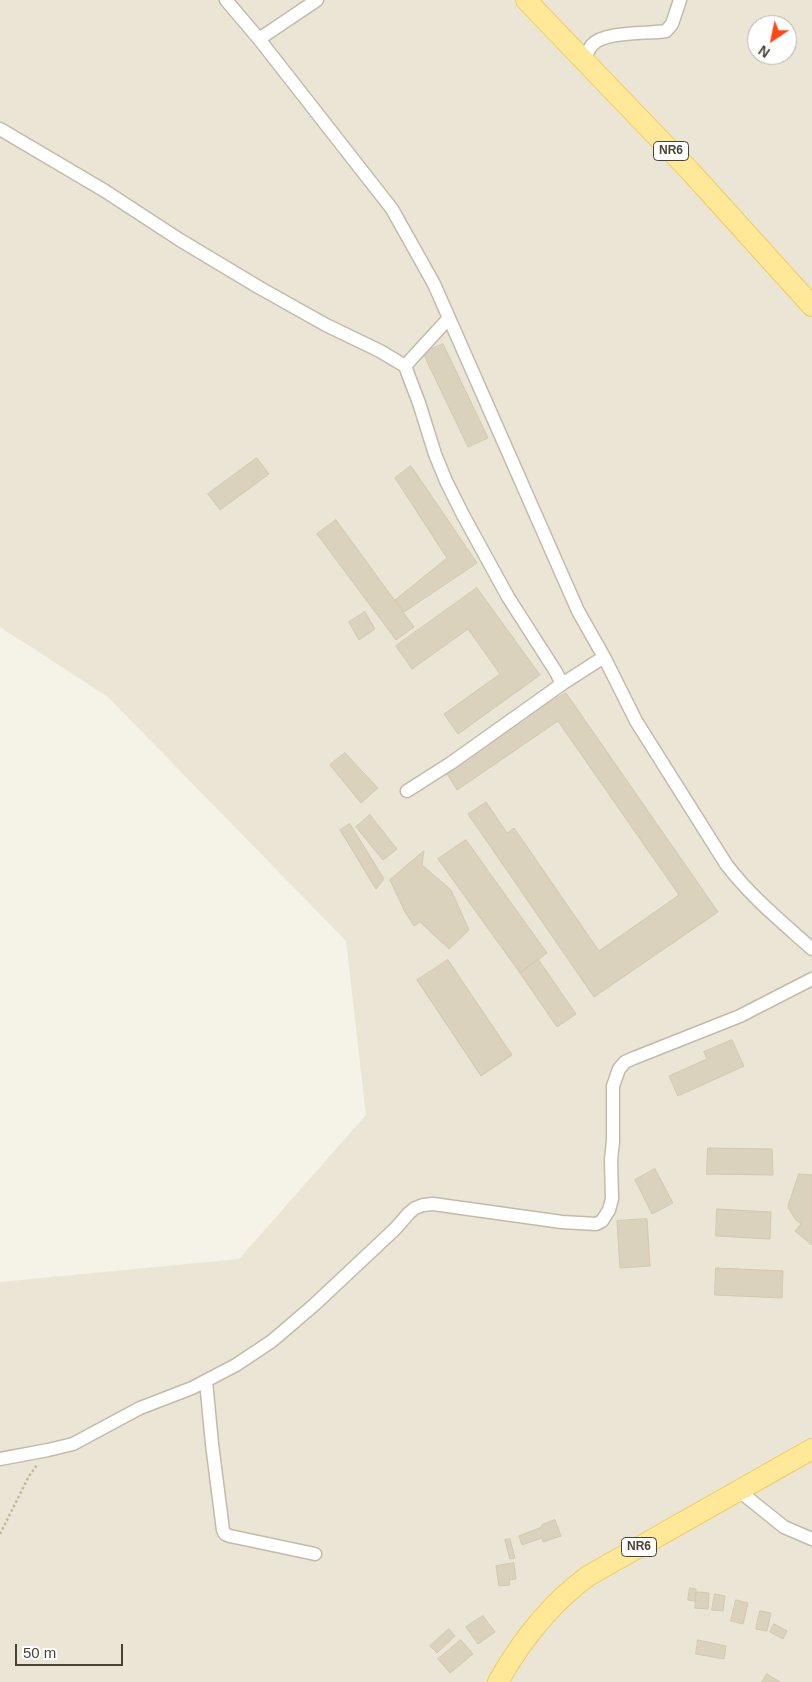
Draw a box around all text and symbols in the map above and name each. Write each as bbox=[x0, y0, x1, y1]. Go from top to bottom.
north arrow bbox=[747, 15, 797, 65]
text: N bbox=[756, 42, 773, 61]
road number: NR6 bbox=[654, 142, 688, 160]
road number: NR6 bbox=[622, 1538, 656, 1556]
scale bar bbox=[18, 1634, 125, 1666]
text: 50 m bbox=[23, 1644, 56, 1661]

